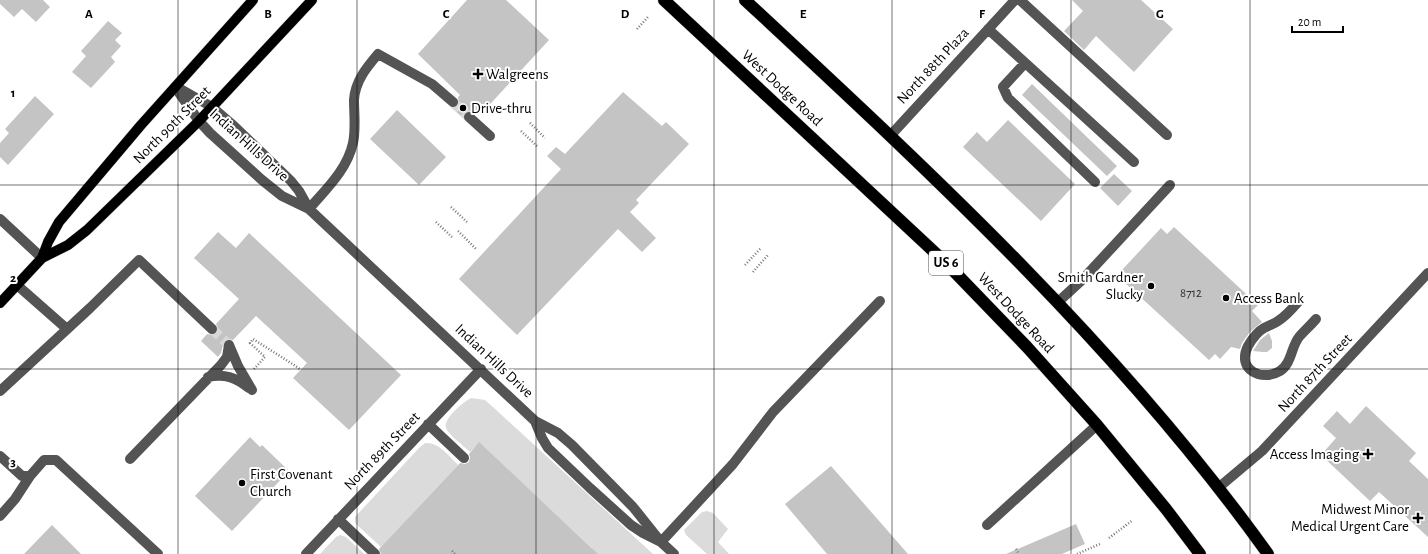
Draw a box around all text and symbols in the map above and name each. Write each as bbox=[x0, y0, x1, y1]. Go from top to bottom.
text: A bbox=[85, 8, 93, 21]
text: B bbox=[264, 8, 272, 21]
text: C bbox=[443, 8, 450, 21]
text: D bbox=[621, 8, 630, 21]
text: E bbox=[800, 8, 807, 21]
text: F bbox=[979, 8, 986, 21]
text: G bbox=[1156, 8, 1164, 21]
scale bar bbox=[1292, 8, 1343, 34]
text: 20 m bbox=[1298, 16, 1321, 28]
street label: North 88th Plaza bbox=[894, 25, 972, 107]
street label: West Dodge Road bbox=[739, 47, 825, 129]
place label: Walgreens bbox=[486, 67, 548, 82]
marker: Walgreens bbox=[473, 69, 483, 79]
street label: North 90th Street bbox=[130, 83, 214, 167]
text: 1 bbox=[11, 87, 15, 100]
place label: Drive-thru bbox=[471, 101, 532, 116]
marker: Drive-thru bbox=[458, 103, 468, 113]
street label: Indian Hills Drive bbox=[207, 106, 291, 184]
road number: US 6 bbox=[929, 251, 963, 275]
street label: West Dodge Road bbox=[975, 270, 1057, 356]
place label: Smith Gardner Slucky bbox=[1058, 270, 1144, 302]
text: 2 bbox=[10, 272, 16, 285]
marker: Smith Gardner Slucky bbox=[1146, 281, 1156, 291]
house number: 8712 bbox=[1180, 287, 1202, 300]
place label: Access Bank bbox=[1234, 291, 1304, 306]
marker: Access Bank bbox=[1221, 293, 1231, 303]
street label: Indian Hills Drive bbox=[452, 321, 536, 401]
street label: North 87th Street bbox=[1275, 331, 1355, 415]
street label: North 89th Street bbox=[341, 409, 423, 493]
place label: Access Imaging bbox=[1270, 447, 1360, 462]
marker: Access Imaging bbox=[1362, 448, 1374, 460]
text: 3 bbox=[10, 456, 16, 469]
place label: First Covenant Church bbox=[250, 467, 333, 499]
marker: First Covenant Church bbox=[237, 478, 247, 488]
place label: Midwest Minor Medical Urgent Care bbox=[1291, 502, 1409, 534]
marker: Midwest Minor Medical Urgent Care bbox=[1412, 512, 1424, 524]

